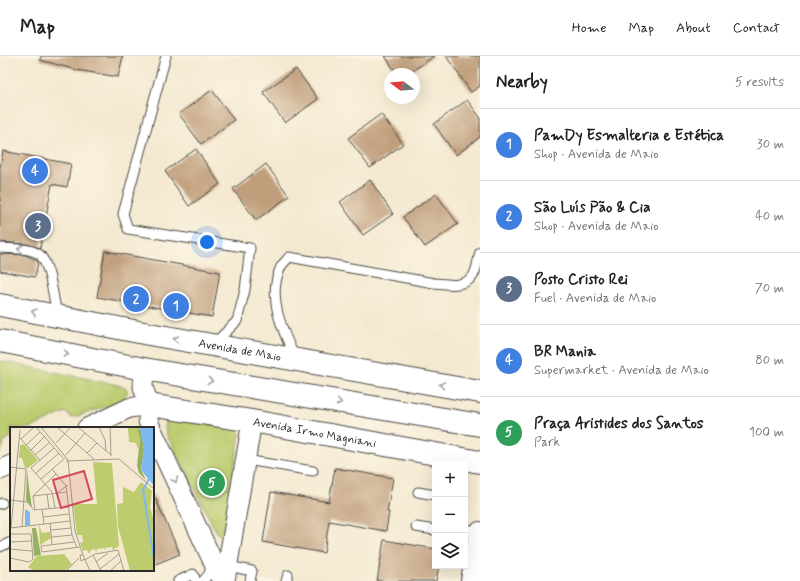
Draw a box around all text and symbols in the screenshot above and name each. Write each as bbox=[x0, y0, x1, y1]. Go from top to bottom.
text: Map bbox=[20, 15, 55, 40]
text: Home bbox=[572, 19, 606, 37]
text: Map bbox=[628, 19, 654, 37]
text: About bbox=[676, 19, 711, 37]
text: Contact bbox=[733, 19, 780, 37]
north arrow bbox=[384, 68, 420, 104]
text: Nearby bbox=[496, 71, 548, 93]
text: 5 results bbox=[735, 74, 784, 91]
text: PamDy Esmalteria e Estética bbox=[534, 126, 724, 146]
text: 1 bbox=[506, 136, 512, 153]
text: 30 m bbox=[757, 136, 784, 153]
text: Shop · Avenida de Maio bbox=[534, 146, 658, 163]
pin: 4 bbox=[22, 156, 48, 186]
text: São Luís Pão & Cia bbox=[534, 198, 650, 218]
text: 2 bbox=[506, 208, 512, 225]
text: 40 m bbox=[755, 208, 784, 225]
pin: 3 bbox=[25, 211, 51, 241]
text: Shop · Avenida de Maio bbox=[534, 218, 658, 235]
your location bbox=[197, 232, 217, 252]
one-way arrow bbox=[17, 245, 23, 254]
text: Posto Cristo Rei bbox=[534, 270, 628, 290]
text: 3 bbox=[506, 280, 512, 297]
text: 70 m bbox=[755, 280, 784, 297]
pin: 2 bbox=[123, 284, 149, 314]
text: Fuel · Avenida de Maio bbox=[534, 290, 656, 307]
pin: 1 bbox=[163, 291, 189, 321]
one-way arrow bbox=[31, 308, 37, 316]
one-way arrow bbox=[172, 336, 179, 344]
street label: Avenida de Maio bbox=[197, 336, 282, 366]
text: BR Mania bbox=[534, 342, 596, 362]
one-way arrow bbox=[63, 350, 70, 358]
text: 4 bbox=[505, 352, 513, 369]
text: 80 m bbox=[755, 352, 784, 369]
text: Supermarket · Avenida de Maio bbox=[534, 362, 709, 379]
one-way arrow bbox=[207, 376, 213, 385]
one-way arrow bbox=[438, 382, 445, 390]
one-way arrow bbox=[336, 397, 342, 406]
street label: Avenida Irmo Magniani bbox=[252, 414, 378, 452]
text: Praça Aristides dos Santos bbox=[534, 414, 704, 434]
text: 5 bbox=[505, 424, 513, 441]
text: 100 m bbox=[749, 424, 784, 441]
inset map bbox=[10, 427, 154, 571]
text: Park bbox=[534, 434, 560, 451]
map controls bbox=[432, 461, 468, 569]
button: + bbox=[432, 461, 468, 497]
pin: 5 bbox=[199, 468, 225, 498]
one-way arrow bbox=[170, 476, 178, 484]
button: − bbox=[432, 497, 468, 533]
button: layers bbox=[432, 533, 468, 569]

